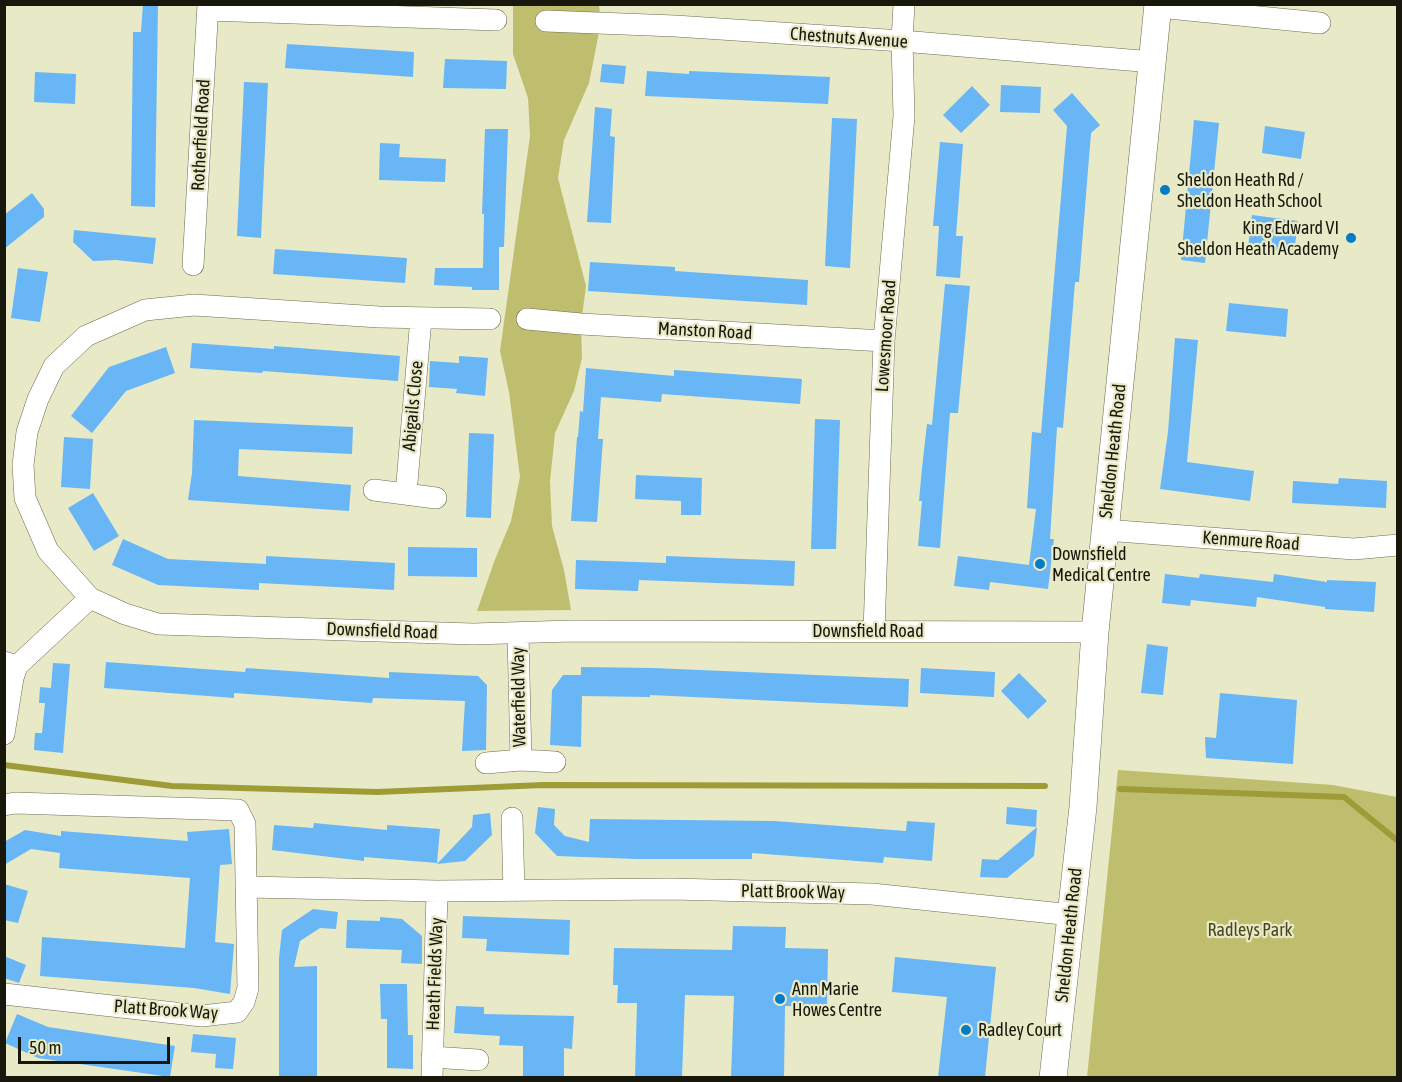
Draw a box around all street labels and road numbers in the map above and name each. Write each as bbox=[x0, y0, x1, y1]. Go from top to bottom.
street label: Chestnuts Avenue bbox=[789, 23, 909, 53]
street label: Rotherfield Road bbox=[187, 79, 215, 191]
street label: Lowesmoor Road bbox=[871, 279, 901, 393]
street label: Manston Road bbox=[657, 318, 753, 344]
street label: Abigails Close bbox=[398, 360, 428, 452]
street label: Sheldon Heath Road bbox=[1095, 383, 1131, 519]
street label: Kenmure Road bbox=[1202, 527, 1300, 555]
street label: Downsfield Road bbox=[326, 618, 438, 644]
street label: Downsfield Road bbox=[812, 620, 924, 642]
street label: Waterfield Way bbox=[507, 647, 531, 747]
street label: Sheldon Heath Road bbox=[1051, 867, 1087, 1003]
street label: Platt Brook Way bbox=[741, 880, 845, 904]
street label: Heath Fields Way bbox=[422, 917, 448, 1031]
street label: Platt Brook Way bbox=[113, 996, 219, 1024]

